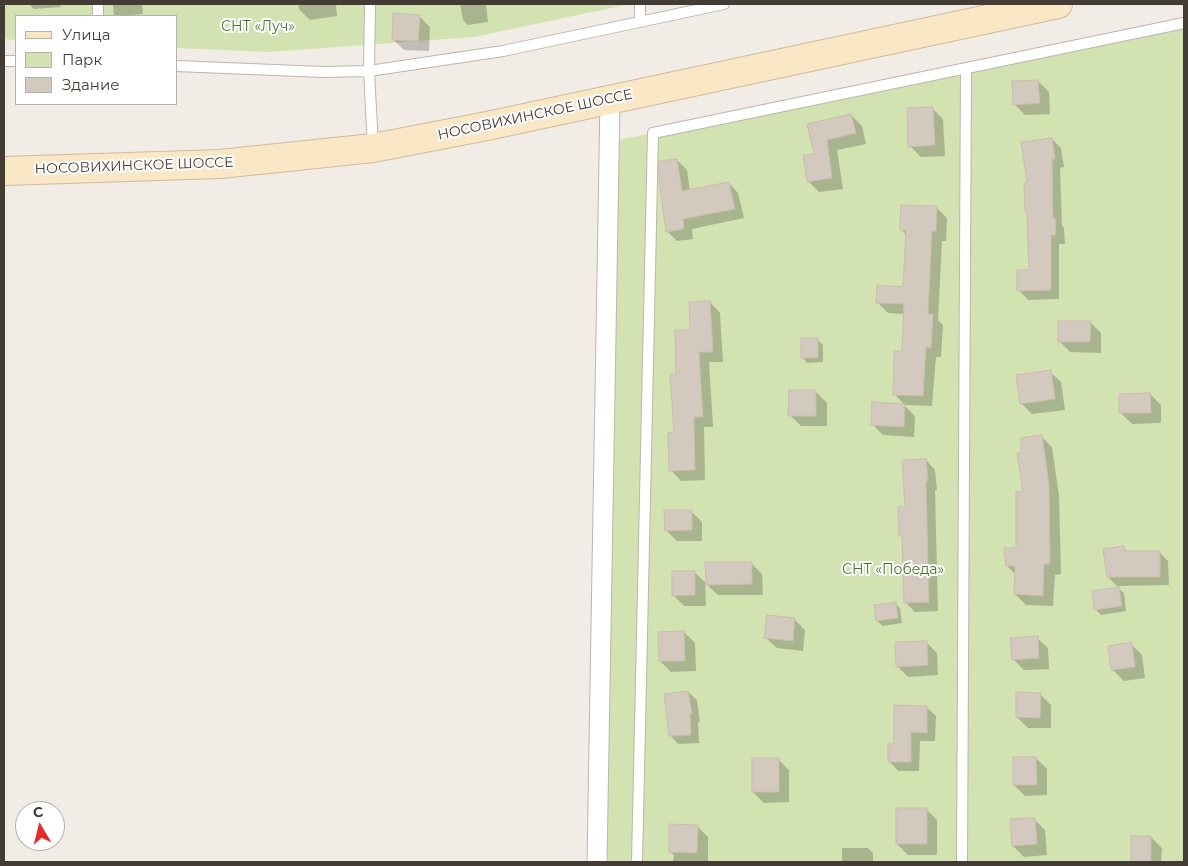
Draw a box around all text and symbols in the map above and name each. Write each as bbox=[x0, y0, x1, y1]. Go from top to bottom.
legend bbox=[15, 15, 178, 105]
park label: СНТ «Луч» bbox=[221, 19, 295, 35]
text: Улица bbox=[62, 25, 110, 44]
text: Парк bbox=[62, 50, 102, 69]
text: Здание bbox=[62, 75, 120, 94]
street label: НОСОВИХИНСКОЕ ШОССЕ bbox=[436, 86, 634, 144]
street label: НОСОВИХИНСКОЕ ШОССЕ bbox=[34, 154, 234, 178]
park label: СНТ «Победа» bbox=[842, 562, 944, 578]
north arrow bbox=[15, 801, 65, 851]
text: С bbox=[32, 803, 44, 822]

